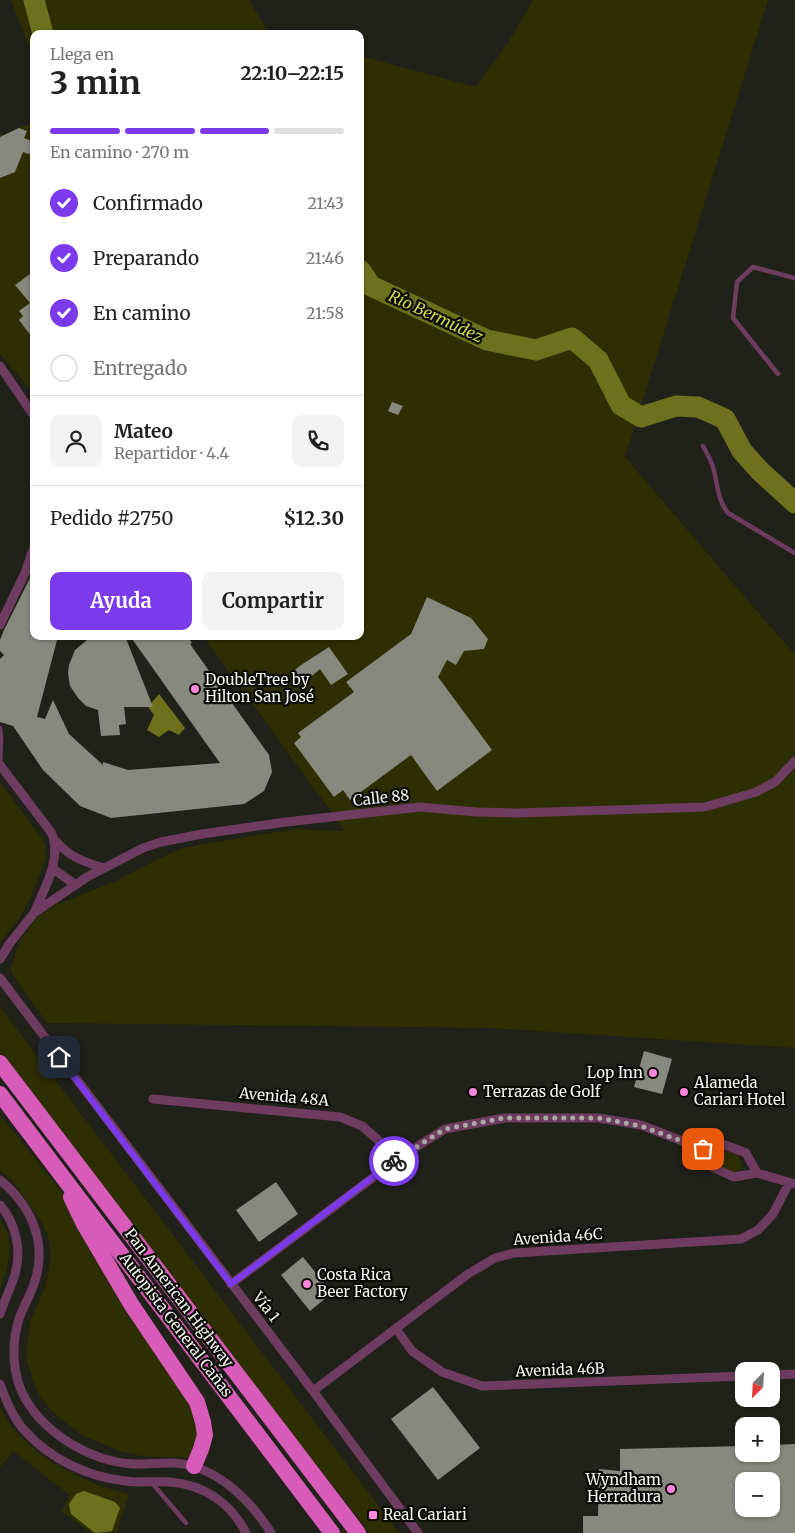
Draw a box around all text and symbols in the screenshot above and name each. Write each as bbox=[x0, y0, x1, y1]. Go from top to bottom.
text: Llega en bbox=[50, 44, 114, 64]
text: 22:10–22:15 bbox=[240, 61, 344, 85]
text: 3 min bbox=[50, 63, 141, 103]
text: En camino · 270 m bbox=[50, 142, 189, 162]
icon: check bbox=[50, 189, 78, 217]
text: Confirmado bbox=[93, 191, 203, 215]
text: 21:43 bbox=[307, 193, 344, 213]
icon: check bbox=[50, 244, 78, 272]
text: Preparando bbox=[93, 246, 199, 270]
text: 21:46 bbox=[306, 248, 344, 268]
water label: Río Bermúdez bbox=[386, 285, 487, 347]
icon: check bbox=[50, 299, 78, 327]
text: En camino bbox=[93, 301, 191, 325]
text: 21:58 bbox=[306, 303, 344, 323]
text: Entregado bbox=[93, 356, 187, 380]
button: person bbox=[50, 415, 102, 467]
button: phone bbox=[292, 415, 344, 467]
text: Mateo bbox=[114, 419, 173, 443]
text: Repartidor · 4.4 bbox=[114, 443, 229, 463]
text: Pedido #2750 bbox=[50, 506, 173, 530]
text: $12.30 bbox=[284, 506, 344, 530]
button: Ayuda bbox=[50, 572, 192, 630]
button: Compartir bbox=[202, 572, 344, 630]
place label: DoubleTree by Hilton San José bbox=[205, 670, 314, 706]
marker: DoubleTree by Hilton San José bbox=[189, 683, 201, 695]
street label: Calle 88 bbox=[352, 785, 410, 810]
pin bbox=[38, 1036, 80, 1078]
icon: home bbox=[45, 1043, 73, 1071]
place label: Lop Inn bbox=[587, 1063, 643, 1082]
marker: Lop Inn bbox=[647, 1067, 659, 1079]
place label: Alameda Cariari Hotel bbox=[693, 1073, 786, 1109]
place label: Terrazas de Golf bbox=[483, 1082, 602, 1101]
street label: Avenida 48A bbox=[237, 1083, 330, 1110]
marker: Terrazas de Golf bbox=[467, 1086, 479, 1098]
marker: Alameda Cariari Hotel bbox=[678, 1086, 690, 1098]
pin bbox=[682, 1128, 724, 1170]
icon: bag bbox=[689, 1135, 717, 1163]
courier bbox=[369, 1136, 419, 1186]
icon: bike bbox=[380, 1147, 408, 1175]
street label: Pan American Highway bbox=[121, 1224, 238, 1371]
street label: Avenida 46C bbox=[512, 1224, 603, 1249]
street label: Autopista General Cañas bbox=[115, 1248, 237, 1401]
place label: Costa Rica Beer Factory bbox=[317, 1265, 408, 1301]
marker: Costa Rica Beer Factory bbox=[301, 1278, 313, 1290]
street label: Vía 1 bbox=[248, 1287, 284, 1326]
street label: Avenida 46B bbox=[514, 1358, 605, 1381]
north arrow bbox=[735, 1362, 780, 1408]
map controls bbox=[735, 1362, 780, 1517]
button: + bbox=[735, 1417, 780, 1462]
place label: Wyndham Herradura bbox=[585, 1470, 661, 1506]
button: − bbox=[735, 1472, 780, 1517]
marker: Wyndham Herradura bbox=[665, 1483, 677, 1495]
place label: Real Cariari bbox=[383, 1505, 467, 1524]
marker: Real Cariari bbox=[367, 1509, 379, 1521]

